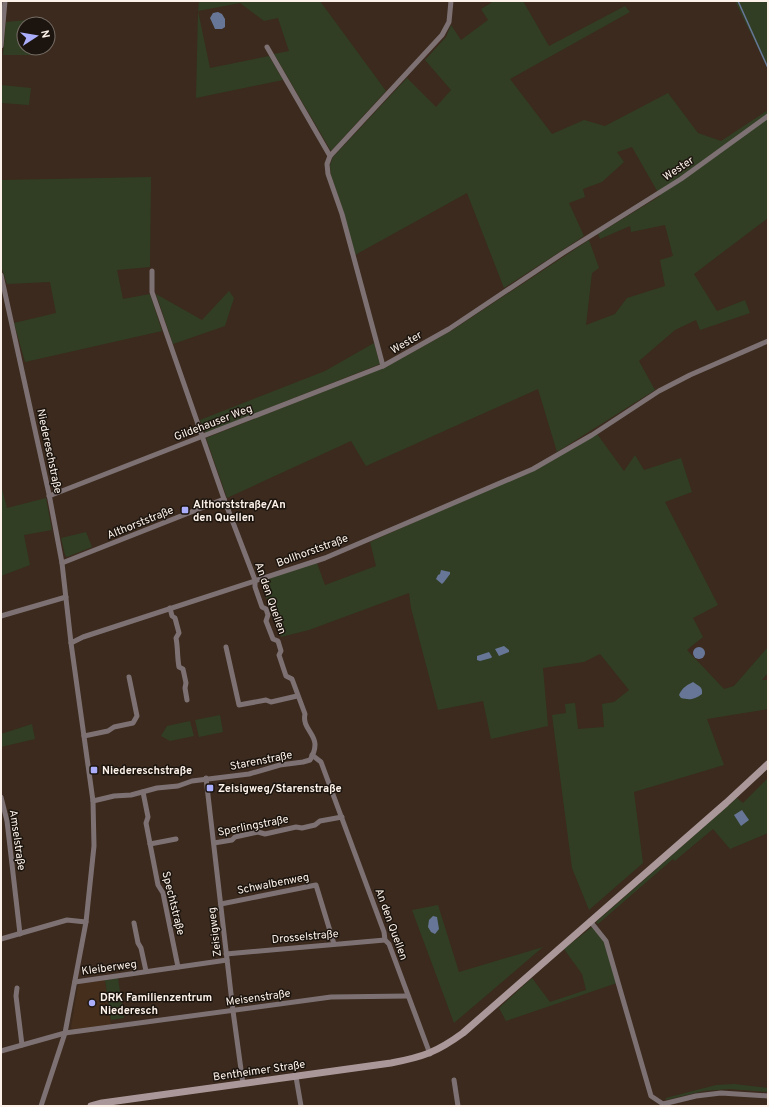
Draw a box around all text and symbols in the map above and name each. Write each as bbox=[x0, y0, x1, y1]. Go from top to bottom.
north arrow bbox=[16, 16, 56, 56]
text: N bbox=[37, 29, 52, 39]
street label: Wester bbox=[660, 153, 697, 184]
street label: Wester bbox=[388, 328, 425, 357]
street label: Gildehauser Weg bbox=[172, 402, 254, 444]
street label: Niedereschstraße bbox=[33, 408, 65, 495]
place label: Althorststraße/An den Quellen bbox=[193, 498, 286, 525]
street label: Althorststraße bbox=[105, 503, 176, 543]
marker: Althorststraße/An den Quellen bbox=[180, 505, 190, 515]
street label: Bollhorststraße bbox=[274, 531, 350, 570]
street label: An den Quellen bbox=[251, 560, 289, 636]
street label: Starenstraße bbox=[229, 748, 294, 774]
place label: Niedereschstraße bbox=[102, 764, 192, 778]
marker: Niedereschstraße bbox=[89, 765, 99, 775]
place label: Zeisigweg/Starenstraße bbox=[218, 782, 342, 796]
marker: Zeisigweg/Starenstraße bbox=[205, 783, 215, 793]
street label: Amselstraße bbox=[6, 809, 28, 872]
street label: Sperlingstraße bbox=[216, 812, 290, 840]
street label: Spechtstraße bbox=[158, 870, 188, 937]
street label: Schwalbenweg bbox=[236, 870, 310, 898]
street label: An den Quellen bbox=[372, 887, 411, 962]
street label: Zeisigweg bbox=[205, 906, 225, 957]
street label: Drosselstraße bbox=[271, 927, 339, 947]
street label: Kleiberweg bbox=[81, 957, 138, 979]
street label: Meisenstraße bbox=[225, 986, 292, 1009]
place label: DRK Familienzentrum Niederesch bbox=[100, 991, 212, 1018]
marker: DRK Familienzentrum Niederesch bbox=[87, 998, 97, 1008]
street label: Bentheimer Straße bbox=[212, 1058, 306, 1084]

